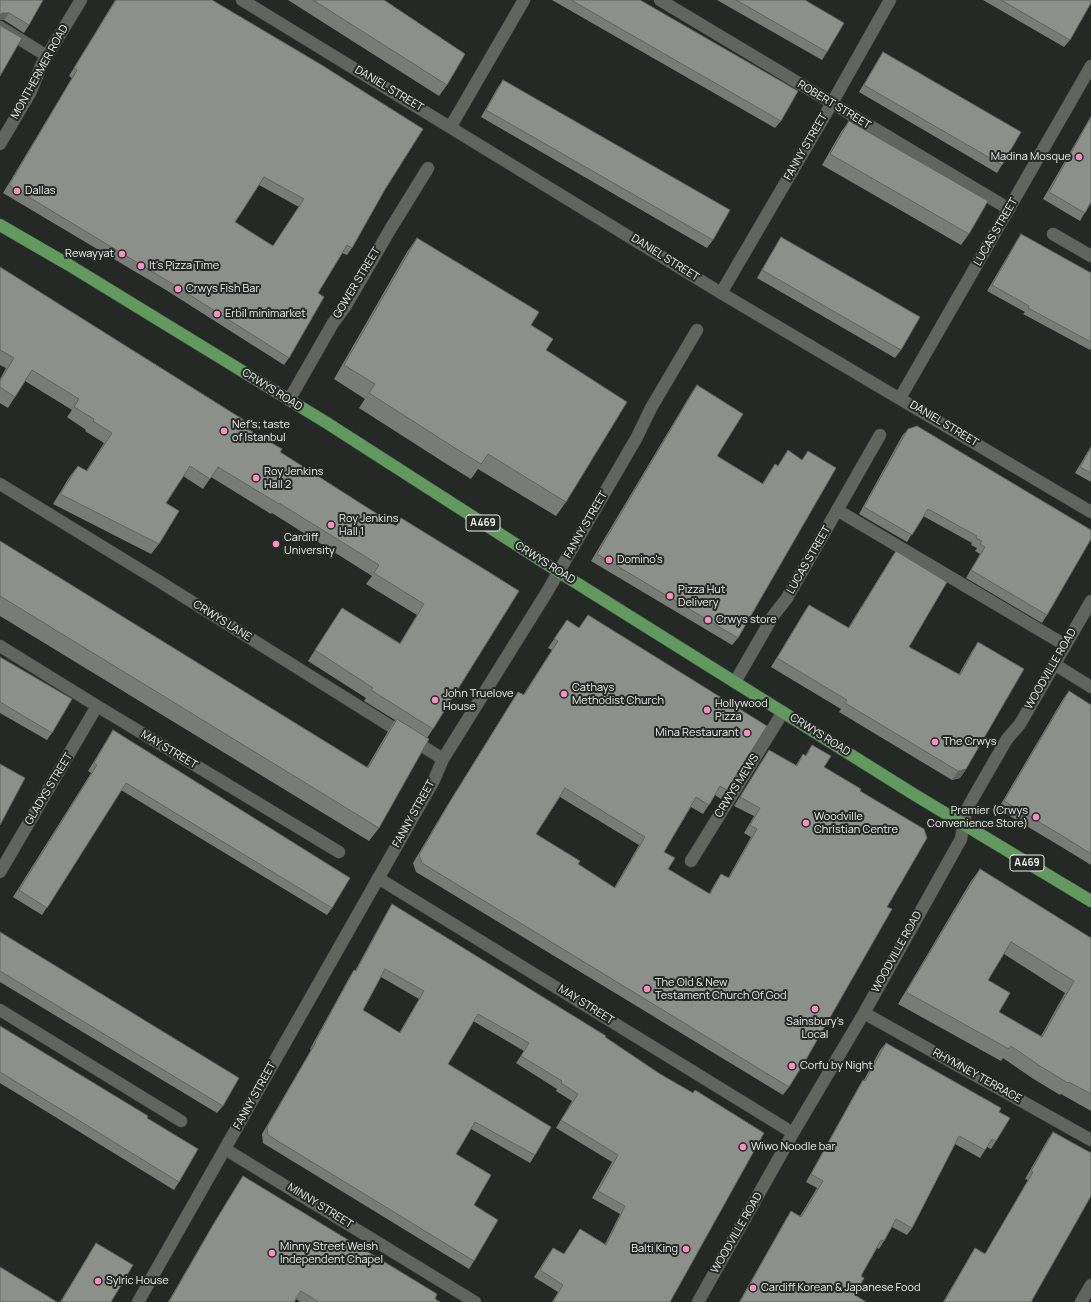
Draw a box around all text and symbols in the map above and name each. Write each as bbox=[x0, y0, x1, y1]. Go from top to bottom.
street label: MONTHERMER ROAD bbox=[9, 23, 71, 121]
street label: DANIEL STREET bbox=[352, 63, 426, 115]
street label: ROBERT STREET bbox=[795, 78, 873, 132]
street label: FANNY STREET bbox=[781, 111, 831, 183]
place label: Madina Mosque bbox=[991, 150, 1071, 164]
marker: Madina Mosque bbox=[1074, 152, 1084, 162]
place label: Dallas bbox=[25, 184, 56, 198]
marker: Dallas bbox=[12, 186, 22, 196]
street label: LUCAS STREET bbox=[971, 196, 1021, 268]
street label: DANIEL STREET bbox=[629, 232, 701, 284]
street label: GOWER STREET bbox=[331, 245, 383, 321]
place label: Rewayyat bbox=[65, 247, 114, 261]
marker: Rewayyat bbox=[117, 249, 127, 259]
place label: It's Pizza Time bbox=[149, 259, 219, 273]
marker: It's Pizza Time bbox=[136, 261, 146, 271]
place label: Crwys Fish Bar bbox=[186, 282, 259, 296]
marker: Crwys Fish Bar bbox=[173, 284, 183, 294]
place label: Erbil minimarket bbox=[225, 307, 306, 321]
marker: Erbil minimarket bbox=[212, 309, 222, 319]
street label: CRWYS ROAD bbox=[239, 366, 305, 414]
street label: DANIEL STREET bbox=[907, 398, 981, 450]
place label: Nef's; taste of Istanbul bbox=[232, 418, 290, 444]
marker: Nef's; taste of Istanbul bbox=[219, 426, 229, 436]
place label: Roy Jenkins Hall 2 bbox=[264, 465, 323, 491]
marker: Roy Jenkins Hall 2 bbox=[251, 473, 261, 483]
street label: FANNY STREET bbox=[561, 489, 611, 561]
place label: Roy Jenkins Hall 1 bbox=[339, 512, 398, 538]
road number: A469 bbox=[466, 515, 500, 531]
marker: Roy Jenkins Hall 1 bbox=[326, 520, 336, 530]
street label: LUCAS STREET bbox=[784, 524, 834, 596]
place label: Cardiff University bbox=[284, 531, 335, 557]
marker: Cardiff University bbox=[271, 539, 281, 549]
street label: CRWYS ROAD bbox=[512, 539, 578, 587]
place label: Domino's bbox=[617, 553, 663, 567]
marker: Domino's bbox=[604, 555, 614, 565]
place label: Pizza Hut Delivery bbox=[678, 583, 725, 609]
marker: Pizza Hut Delivery bbox=[665, 591, 675, 601]
street label: CRWYS LANE bbox=[190, 598, 254, 644]
place label: Crwys store bbox=[716, 613, 777, 627]
marker: Crwys store bbox=[703, 615, 713, 625]
street label: WOODVILLE ROAD bbox=[1023, 626, 1079, 712]
place label: Cathays Methodist Church bbox=[572, 681, 664, 707]
place label: John Truelove House bbox=[443, 687, 513, 713]
marker: Cathays Methodist Church bbox=[559, 689, 569, 699]
marker: John Truelove House bbox=[430, 695, 440, 705]
place label: Hollywood Pizza bbox=[715, 697, 768, 723]
marker: Hollywood Pizza bbox=[702, 705, 712, 715]
street label: CRWYS ROAD bbox=[787, 711, 853, 759]
place label: Mina Restaurant bbox=[655, 726, 739, 740]
street label: MAY STREET bbox=[138, 728, 200, 772]
marker: Mina Restaurant bbox=[742, 728, 752, 738]
place label: The Crwys bbox=[943, 735, 997, 749]
marker: The Crwys bbox=[930, 737, 940, 747]
street label: GLADYS STREET bbox=[22, 751, 76, 827]
street label: CRWYS MEWS bbox=[712, 752, 762, 820]
street label: FANNY STREET bbox=[390, 778, 438, 850]
place label: Premier (Crwys Convenience Store) bbox=[927, 804, 1028, 830]
place label: Woodville Christian Centre bbox=[814, 810, 898, 836]
marker: Premier (Crwys Convenience Store) bbox=[1031, 812, 1041, 822]
marker: Woodville Christian Centre bbox=[801, 818, 811, 828]
road number: A469 bbox=[1010, 855, 1044, 871]
street label: WOODVILLE ROAD bbox=[869, 909, 925, 995]
place label: The Old & New Testament Church Of God bbox=[655, 976, 787, 1002]
street label: MAY STREET bbox=[556, 983, 616, 1027]
marker: The Old & New Testament Church Of God bbox=[642, 984, 652, 994]
marker: Sainsbury's Local bbox=[810, 1004, 820, 1014]
place label: Sainsbury's Local bbox=[786, 1015, 844, 1041]
street label: RHYMNEY TERRACE bbox=[930, 1046, 1024, 1106]
place label: Corfu by Night bbox=[800, 1059, 873, 1073]
street label: FANNY STREET bbox=[231, 1060, 279, 1132]
marker: Corfu by Night bbox=[787, 1061, 797, 1071]
place label: Wiwo Noodle bar bbox=[751, 1140, 835, 1154]
marker: Wiwo Noodle bar bbox=[738, 1142, 748, 1152]
street label: MINNY STREET bbox=[285, 1181, 355, 1231]
street label: WOODVILLE ROAD bbox=[709, 1190, 765, 1276]
place label: Minny Street Welsh Independent Chapel bbox=[280, 1240, 383, 1266]
place label: Balti King bbox=[631, 1242, 678, 1256]
marker: Balti King bbox=[681, 1244, 691, 1254]
marker: Minny Street Welsh Independent Chapel bbox=[267, 1248, 277, 1258]
place label: Sylric House bbox=[106, 1274, 169, 1288]
marker: Sylric House bbox=[93, 1276, 103, 1286]
place label: Cardiff Korean & Japanese Food bbox=[761, 1281, 920, 1295]
marker: Cardiff Korean & Japanese Food bbox=[748, 1283, 758, 1293]

